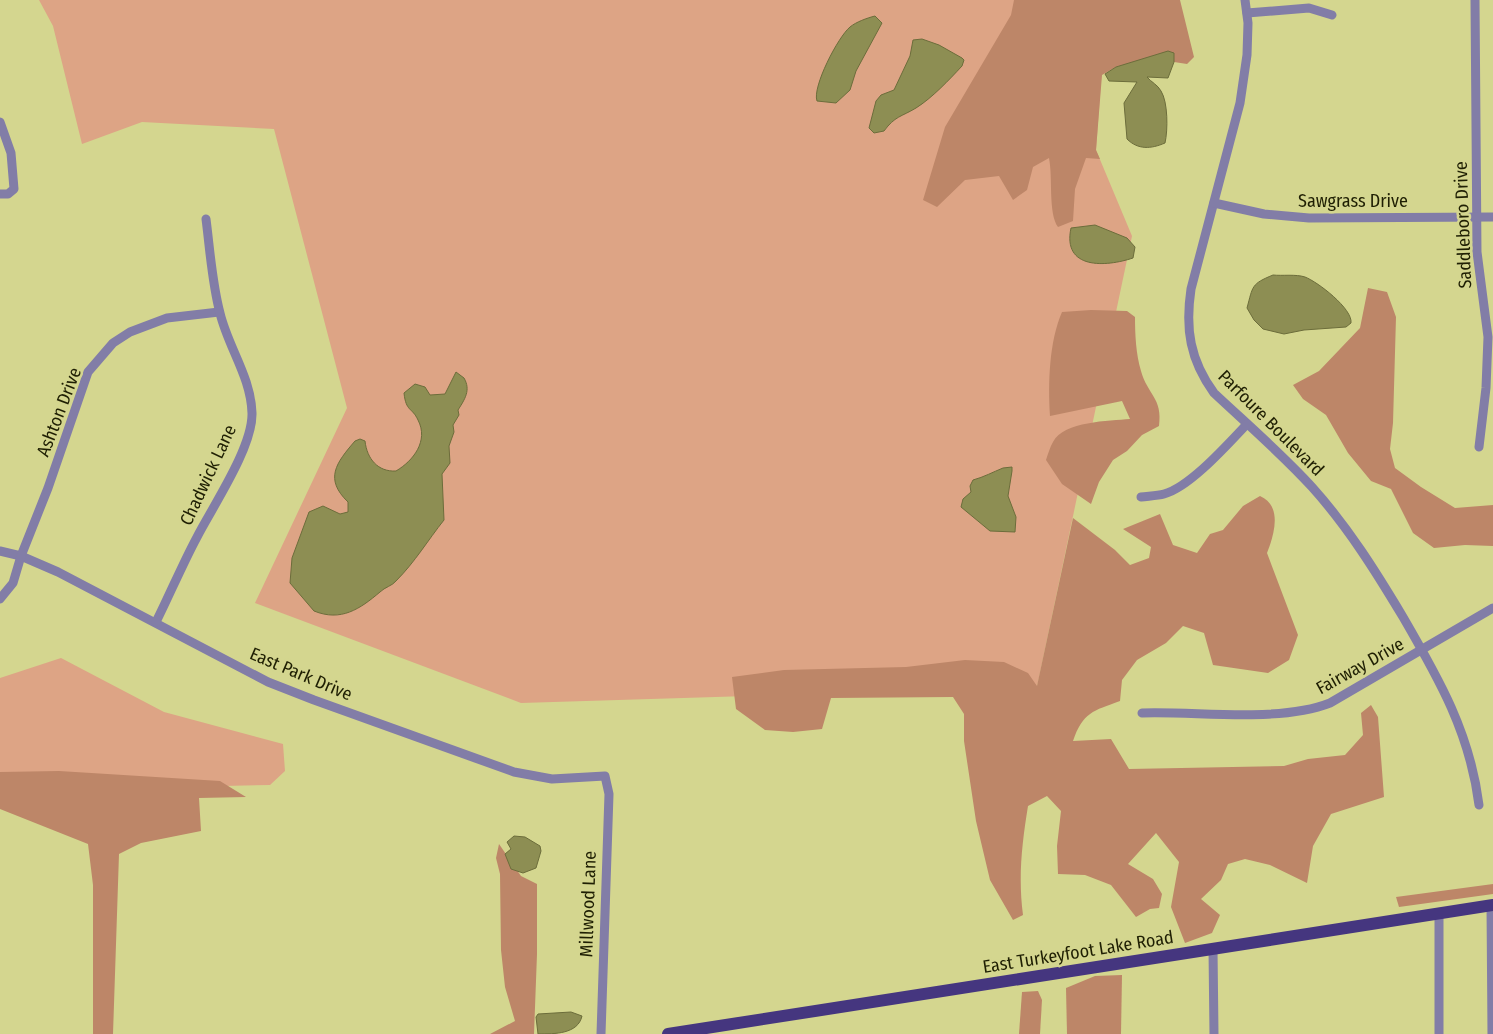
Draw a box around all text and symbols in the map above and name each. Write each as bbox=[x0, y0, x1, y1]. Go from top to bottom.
street label: Saddleboro Drive bbox=[1450, 161, 1476, 289]
street label: Sawgrass Drive bbox=[1298, 190, 1408, 212]
street label: Ashton Drive bbox=[32, 364, 86, 460]
street label: Parfoure Boulevard bbox=[1213, 365, 1329, 481]
street label: Chadwick Lane bbox=[175, 421, 241, 529]
street label: Fairway Drive bbox=[1312, 633, 1408, 699]
street label: East Park Drive bbox=[247, 643, 356, 705]
street label: Millwood Lane bbox=[575, 850, 601, 958]
street label: East Turkeyfoot Lake Road bbox=[981, 926, 1175, 978]

